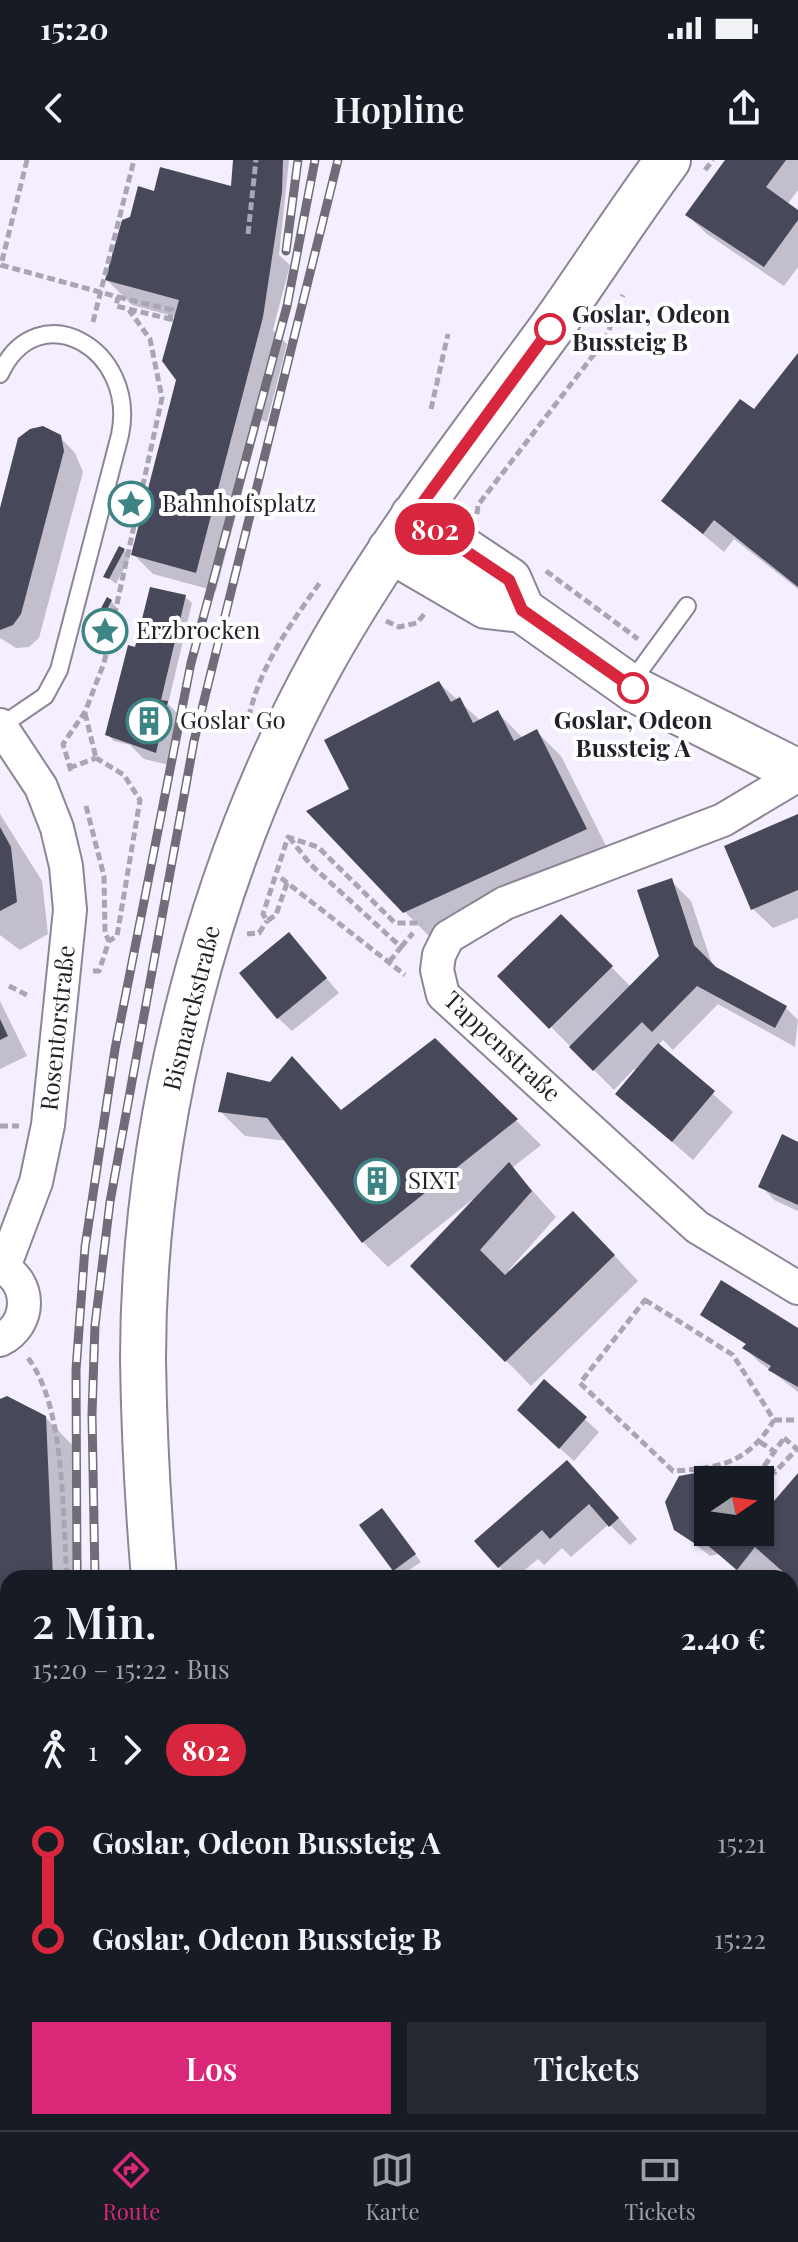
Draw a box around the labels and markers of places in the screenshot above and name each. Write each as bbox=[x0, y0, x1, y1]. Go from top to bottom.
place label: Goslar, Odeon Bussteig B bbox=[572, 297, 731, 357]
marker: Goslar, Odeon Bussteig B bbox=[535, 314, 565, 344]
place icon: Bahnhofsplatz bbox=[107, 480, 155, 528]
place label: Bahnhofsplatz bbox=[162, 486, 316, 518]
place icon: Erzbrocken bbox=[81, 607, 129, 655]
place label: Erzbrocken bbox=[136, 613, 260, 645]
marker: Goslar, Odeon Bussteig A bbox=[618, 673, 648, 703]
building icon: Goslar Go bbox=[125, 697, 173, 745]
place label: Goslar Go bbox=[180, 703, 286, 735]
place label: Goslar, Odeon Bussteig A bbox=[554, 703, 712, 763]
building icon: SIXT bbox=[353, 1157, 401, 1205]
place label: SIXT bbox=[408, 1163, 459, 1195]

